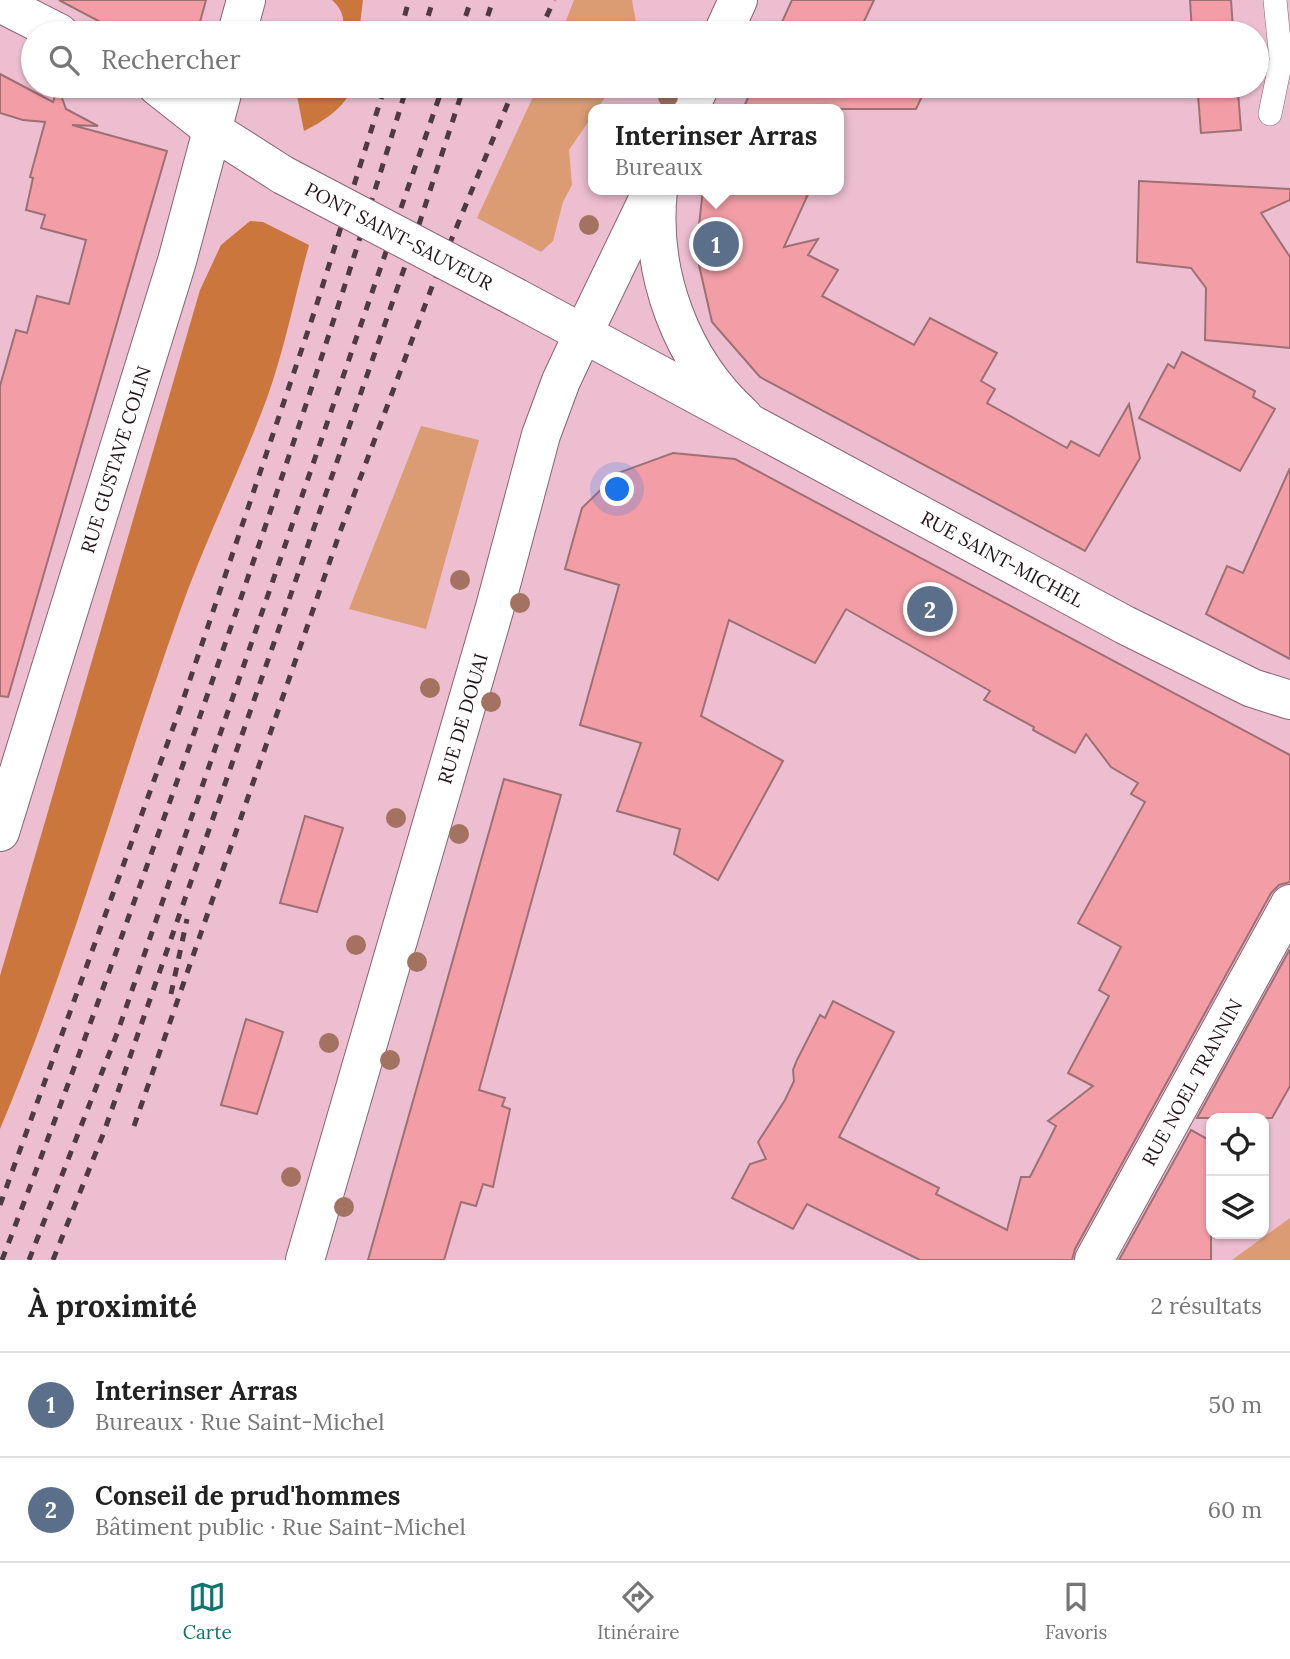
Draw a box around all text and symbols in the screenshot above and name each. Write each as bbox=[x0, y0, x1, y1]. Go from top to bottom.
search box bbox=[21, 21, 1269, 98]
icon: search bbox=[45, 41, 83, 79]
text: Rechercher bbox=[101, 43, 240, 76]
popup bbox=[588, 104, 844, 195]
text: Interinser Arras bbox=[615, 119, 817, 152]
text: Bureaux bbox=[615, 152, 702, 181]
street label: PONT SAINT-SAUVEUR bbox=[301, 177, 497, 295]
pin: 1 bbox=[693, 218, 739, 270]
street label: RUE GUSTAVE COLIN bbox=[75, 363, 156, 556]
your location bbox=[600, 472, 634, 506]
street label: RUE SAINT-MICHEL bbox=[917, 506, 1088, 612]
pin: 2 bbox=[907, 583, 953, 635]
street label: RUE DE DOUAI bbox=[432, 650, 493, 787]
street label: RUE NOEL TRANNIN bbox=[1136, 995, 1247, 1170]
map controls bbox=[1206, 1113, 1269, 1239]
button: locate bbox=[1206, 1113, 1269, 1176]
button: layers bbox=[1206, 1176, 1269, 1239]
text: À proximité bbox=[28, 1287, 197, 1325]
text: 2 résultats bbox=[1151, 1291, 1262, 1320]
text: Interinser Arras bbox=[95, 1374, 298, 1407]
text: 1 bbox=[46, 1390, 56, 1419]
text: 50 m bbox=[1209, 1390, 1262, 1419]
text: Bureaux · Rue Saint-Michel bbox=[95, 1407, 385, 1436]
text: Conseil de prud'hommes bbox=[95, 1479, 400, 1512]
text: 2 bbox=[45, 1495, 57, 1524]
text: 60 m bbox=[1208, 1495, 1262, 1524]
text: Bâtiment public · Rue Saint-Michel bbox=[95, 1512, 466, 1541]
tab: Carte bbox=[183, 1578, 232, 1644]
tab: Itinéraire bbox=[597, 1578, 680, 1644]
tab: Favoris bbox=[1045, 1578, 1107, 1644]

